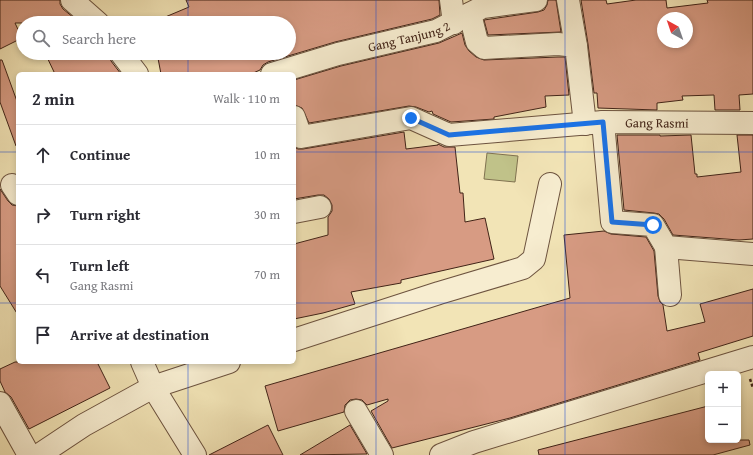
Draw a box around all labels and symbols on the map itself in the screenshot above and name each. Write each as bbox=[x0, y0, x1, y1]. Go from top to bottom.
north arrow bbox=[657, 12, 693, 48]
street label: Gang Tanjung 2 bbox=[366, 16, 453, 57]
route end bbox=[402, 109, 420, 127]
street label: Gang Rasmi bbox=[625, 113, 689, 133]
route start bbox=[644, 216, 662, 234]

